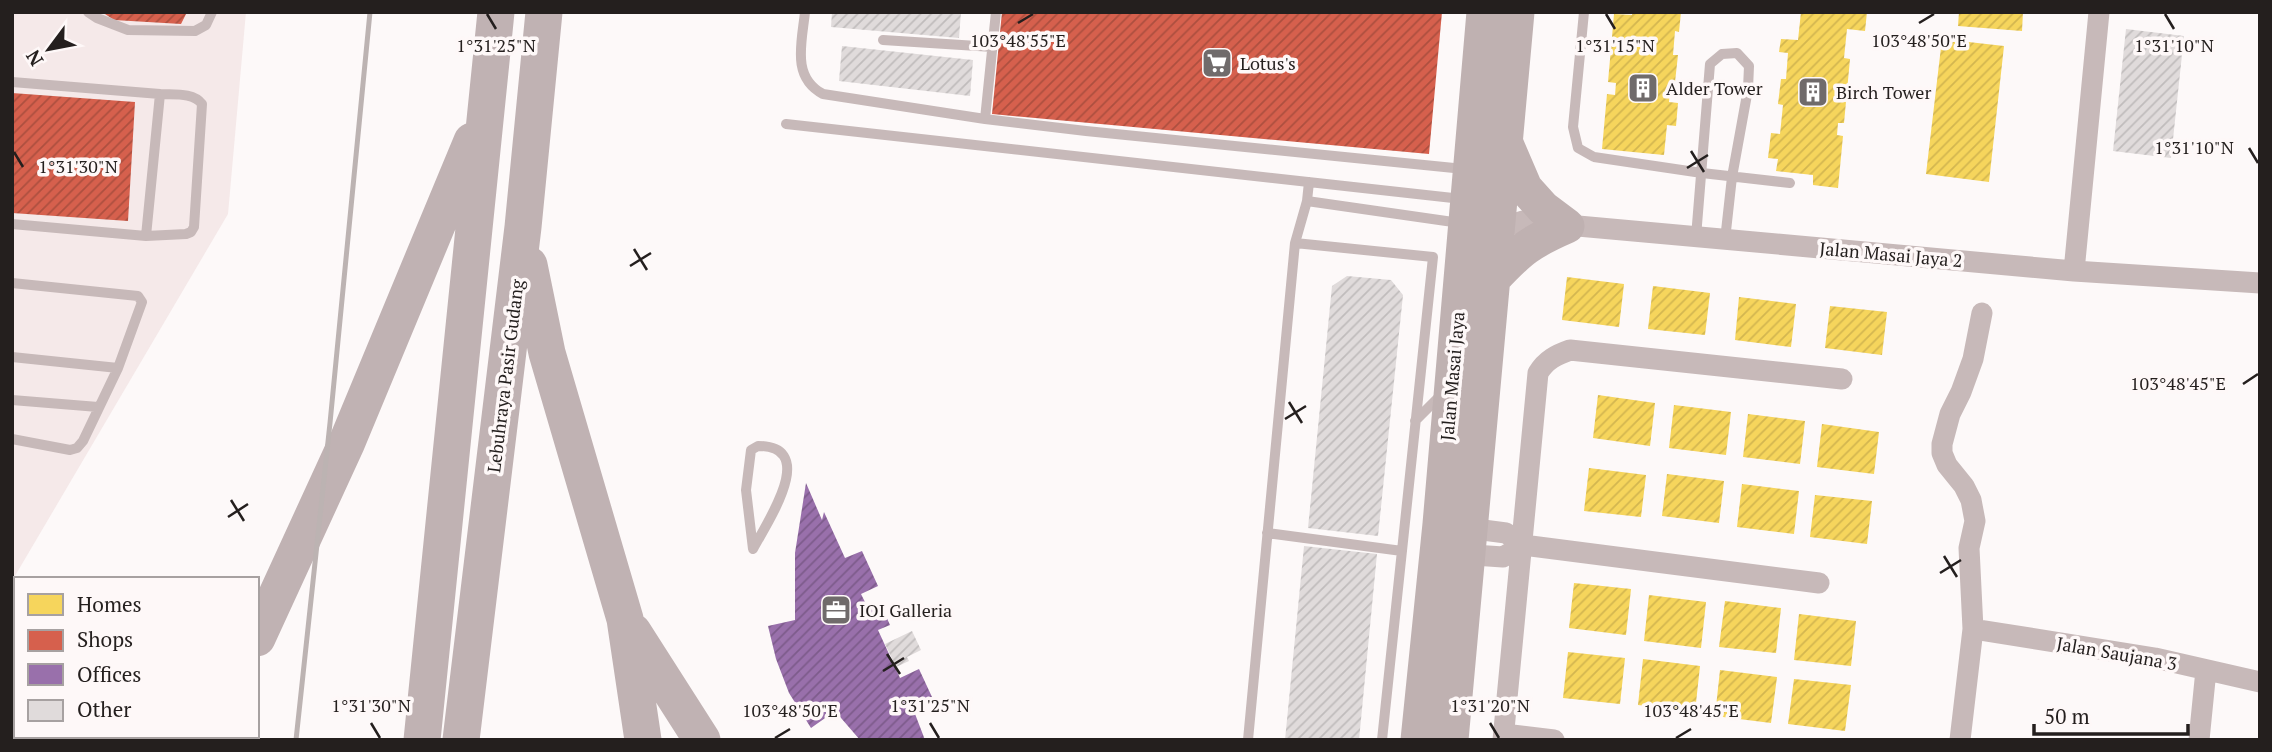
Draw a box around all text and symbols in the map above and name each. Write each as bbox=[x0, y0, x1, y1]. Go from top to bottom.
north arrow bbox=[14, 14, 84, 84]
text: 103°48'55"E bbox=[970, 28, 1066, 52]
text: 103°48'50"E bbox=[1871, 28, 1967, 52]
text: 1°31'25"N bbox=[456, 33, 536, 57]
text: 1°31'15"N bbox=[1575, 33, 1655, 57]
text: 1°31'10"N bbox=[2134, 33, 2214, 57]
text: N bbox=[19, 45, 49, 71]
supermarket icon: Lotus's bbox=[1200, 46, 1234, 80]
place label: Lotus's bbox=[1240, 51, 1296, 75]
building icon: Alder Tower bbox=[1626, 71, 1660, 105]
building icon: Birch Tower bbox=[1796, 75, 1830, 109]
place label: Alder Tower bbox=[1666, 76, 1763, 100]
place label: Birch Tower bbox=[1836, 80, 1931, 104]
text: 1°31'10"N bbox=[2154, 135, 2234, 159]
text: 1°31'30"N bbox=[38, 154, 118, 178]
street label: Jalan Masai Jaya 2 bbox=[1818, 236, 1964, 272]
street label: Lebuhraya Pasir Gudang bbox=[481, 278, 529, 474]
street label: Jalan Masai Jaya bbox=[1434, 310, 1470, 442]
text: 103°48'45"E bbox=[2130, 371, 2226, 395]
legend bbox=[14, 577, 259, 738]
text: Homes bbox=[77, 590, 142, 618]
office icon: IOI Galleria bbox=[819, 593, 853, 627]
place label: IOI Galleria bbox=[859, 598, 952, 622]
text: Shops bbox=[77, 625, 133, 653]
street label: Jalan Saujana 3 bbox=[2055, 631, 2179, 675]
text: Offices bbox=[77, 660, 141, 688]
scale bar bbox=[2034, 692, 2188, 736]
text: 1°31'30"N bbox=[331, 693, 411, 717]
text: 1°31'25"N bbox=[890, 693, 970, 717]
text: 1°31'20"N bbox=[1450, 693, 1530, 717]
text: Other bbox=[77, 695, 131, 723]
text: 103°48'50"E bbox=[742, 698, 838, 722]
text: 103°48'45"E bbox=[1643, 698, 1739, 722]
text: 50 m bbox=[2044, 702, 2090, 730]

